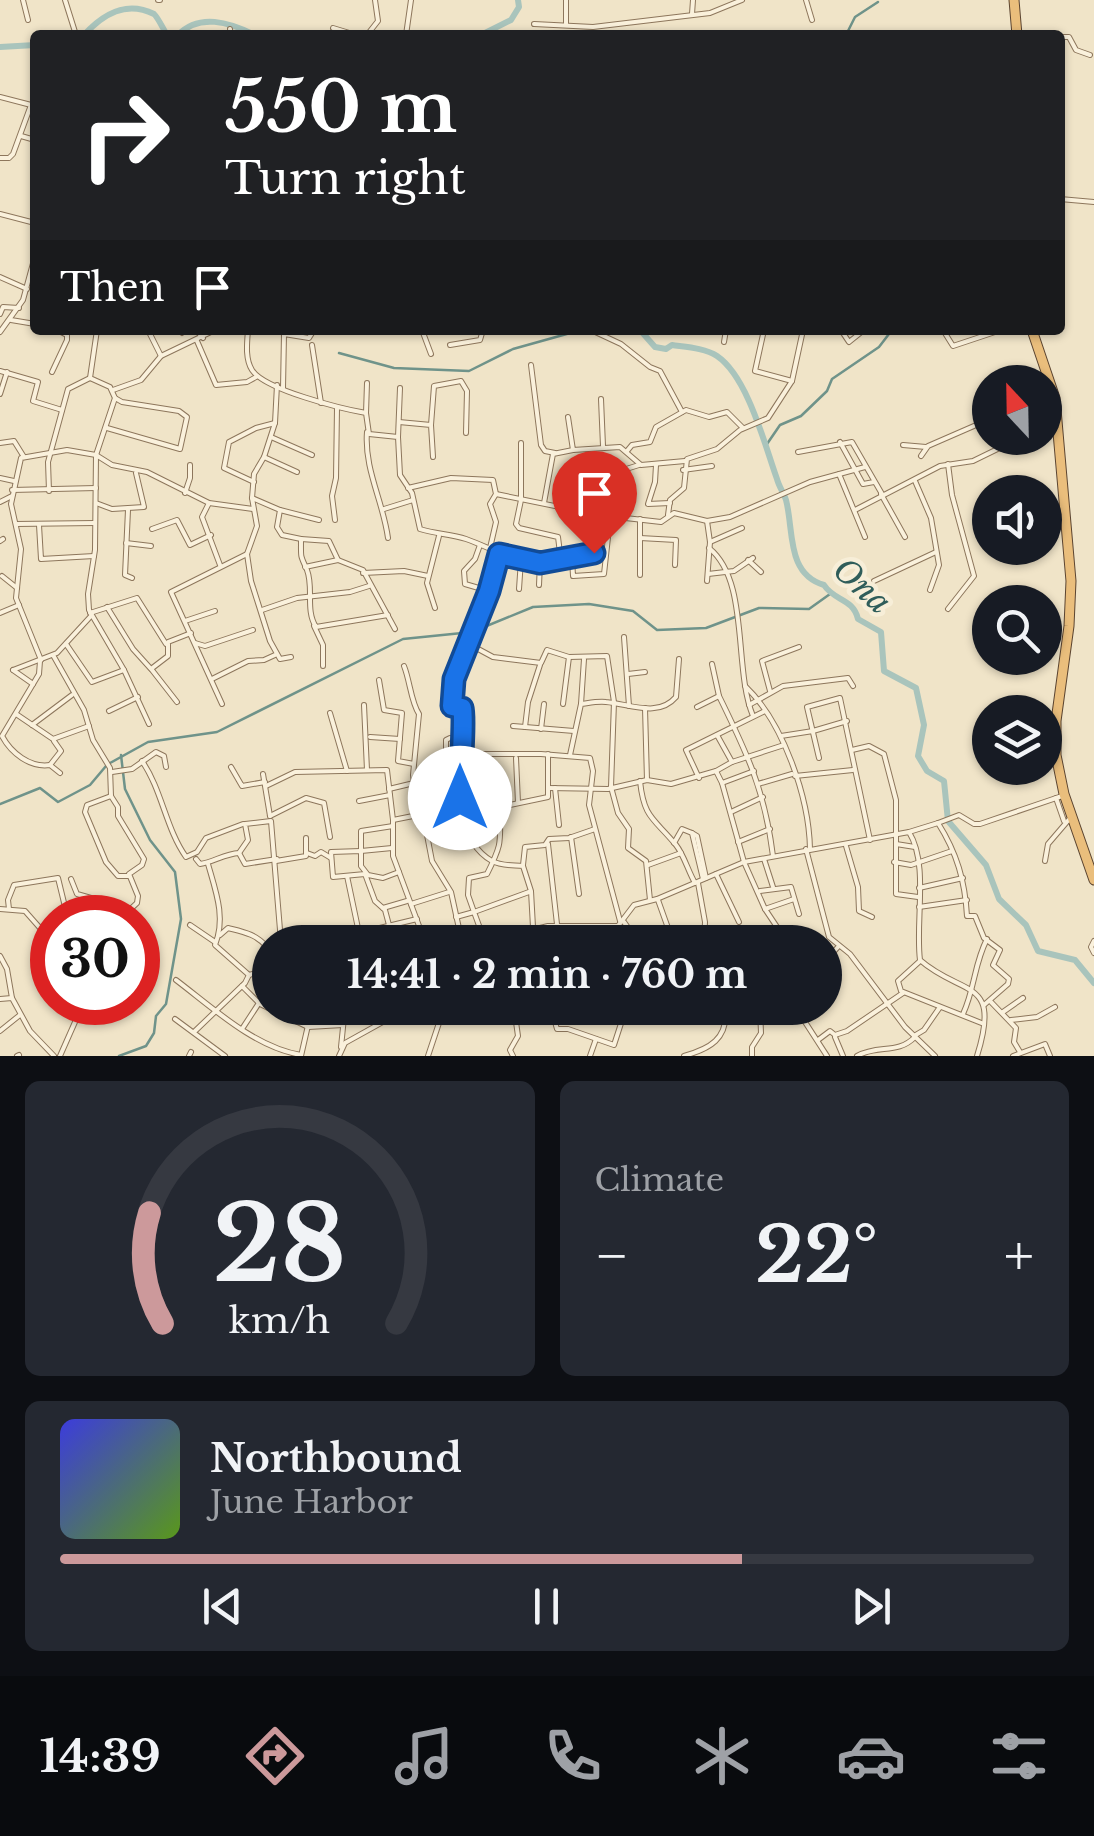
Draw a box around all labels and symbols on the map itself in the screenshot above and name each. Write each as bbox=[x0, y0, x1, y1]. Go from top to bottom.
north arrow bbox=[972, 365, 1062, 455]
pin bbox=[552, 451, 637, 554]
water label: Ona bbox=[825, 550, 899, 622]
position arrow bbox=[408, 746, 512, 850]
speed limit sign: 30 bbox=[30, 895, 160, 1025]

